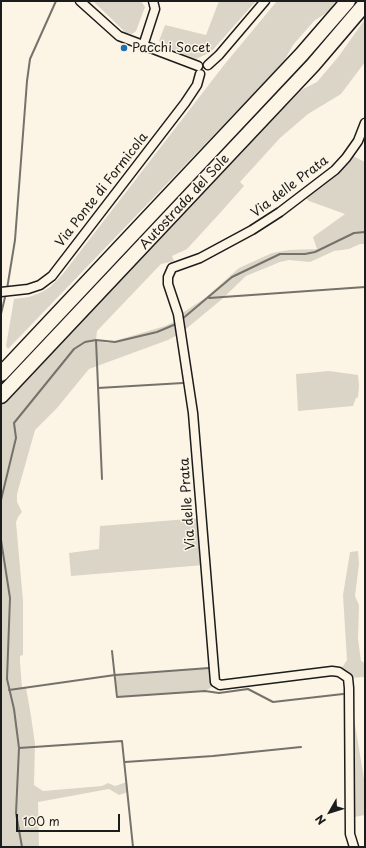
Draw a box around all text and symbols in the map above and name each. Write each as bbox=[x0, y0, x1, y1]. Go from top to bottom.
place label: Pacchi Socet bbox=[132, 40, 211, 56]
marker: Pacchi Socet bbox=[119, 43, 129, 53]
street label: Via Ponte di Formicola bbox=[53, 130, 151, 250]
street label: Autostrada del Sole bbox=[137, 151, 233, 253]
street label: Via delle Prata bbox=[248, 153, 332, 221]
street label: Via delle Prata bbox=[177, 457, 199, 551]
north arrow bbox=[310, 792, 350, 832]
scale bar bbox=[18, 806, 122, 832]
text: N bbox=[311, 811, 330, 829]
text: 100 m bbox=[23, 812, 60, 830]

